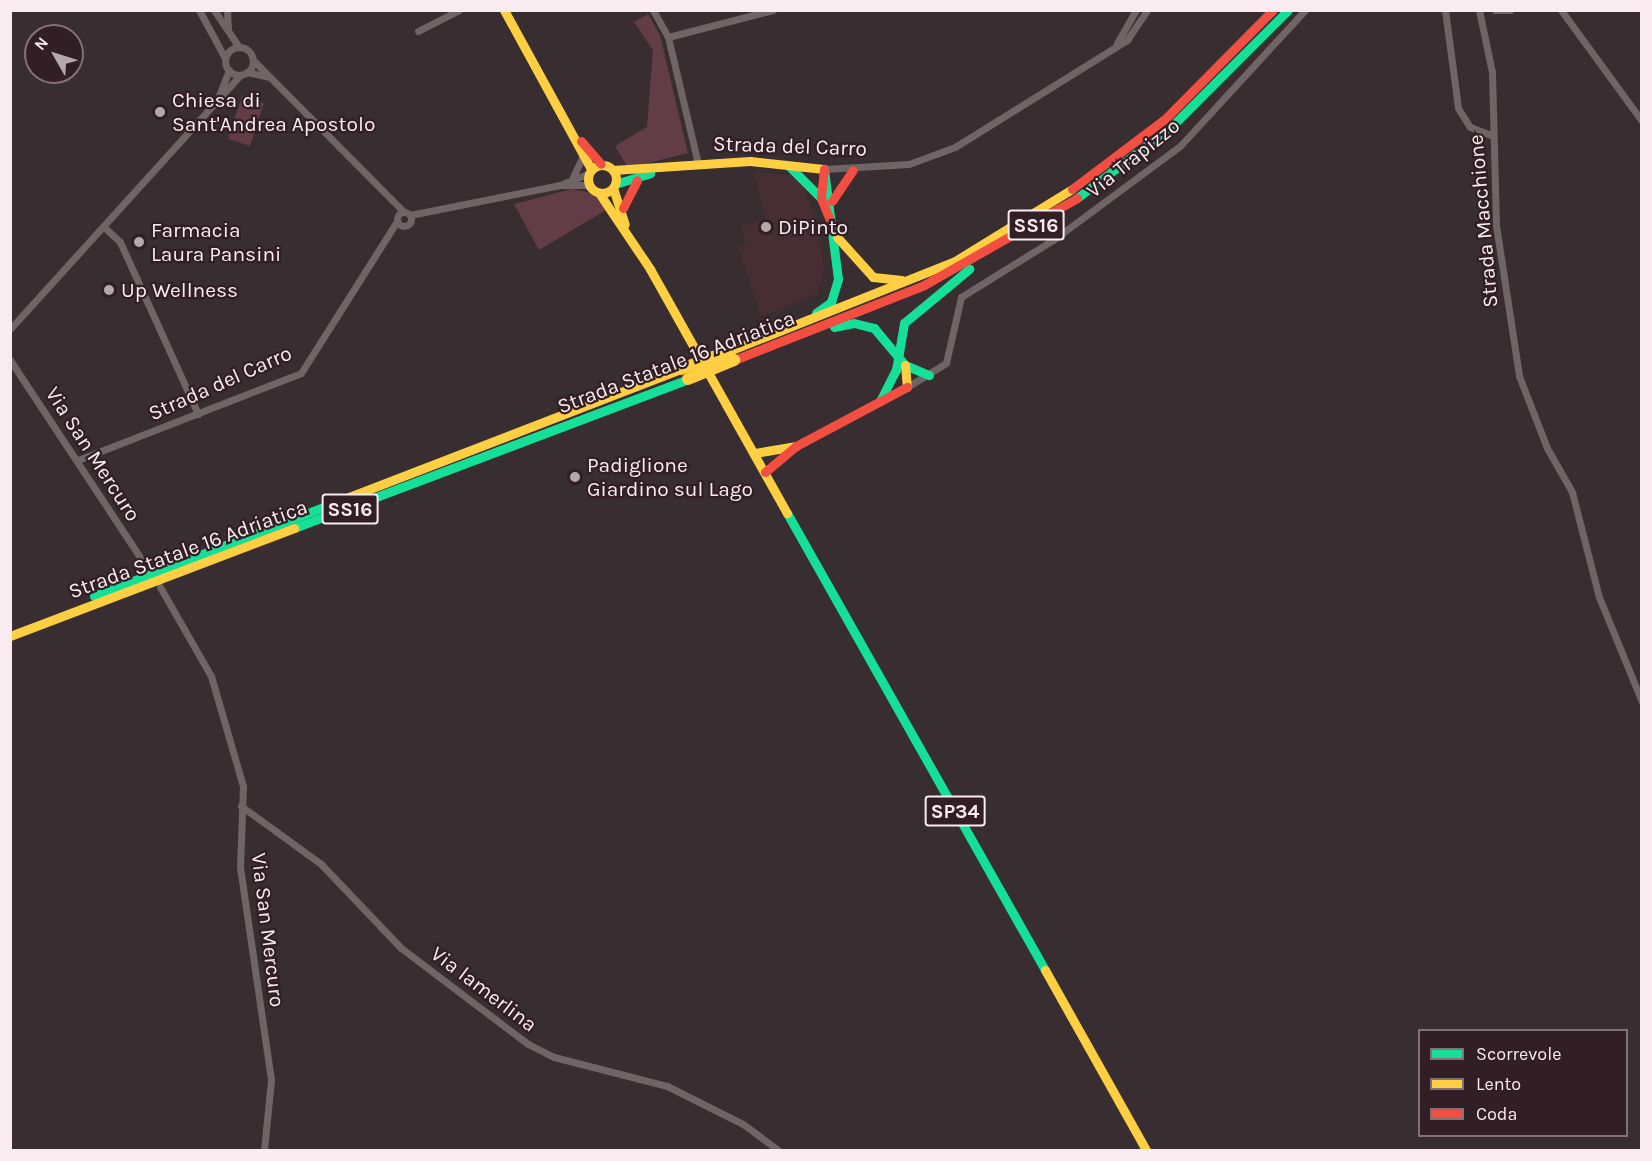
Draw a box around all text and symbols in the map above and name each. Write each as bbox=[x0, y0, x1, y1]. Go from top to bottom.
north arrow bbox=[24, 24, 84, 84]
text: N bbox=[30, 33, 52, 54]
place label: Chiesa di Sant'Andrea Apostolo bbox=[172, 87, 375, 137]
marker: Chiesa di Sant'Andrea Apostolo bbox=[153, 105, 167, 119]
street label: Via Trapizzo bbox=[1081, 113, 1185, 203]
street label: Strada del Carro bbox=[713, 131, 867, 161]
street label: Strada Macchione bbox=[1463, 133, 1503, 309]
road number: SS16 bbox=[1008, 208, 1064, 242]
place label: DiPinto bbox=[778, 214, 848, 240]
place label: Farmacia Laura Pansini bbox=[151, 217, 281, 267]
marker: DiPinto bbox=[759, 220, 773, 234]
marker: Farmacia Laura Pansini bbox=[132, 235, 146, 249]
place label: Up Wellness bbox=[121, 277, 238, 303]
marker: Up Wellness bbox=[102, 283, 116, 297]
street label: Strada Statale 16 Adriatica bbox=[554, 305, 798, 419]
street label: Strada del Carro bbox=[145, 340, 295, 426]
street label: Via San Mercuro bbox=[40, 382, 146, 526]
place label: Padiglione Giardino sul Lago bbox=[587, 452, 753, 502]
marker: Padiglione Giardino sul Lago bbox=[568, 470, 582, 484]
road number: SS16 bbox=[322, 492, 378, 526]
street label: Strada Statale 16 Adriatica bbox=[65, 494, 311, 604]
road number: SP34 bbox=[924, 794, 986, 828]
street label: Via San Mercuro bbox=[246, 851, 290, 1009]
street label: Via lamerlina bbox=[426, 941, 542, 1037]
legend bbox=[1418, 1029, 1628, 1137]
text: Scorrevole bbox=[1476, 1043, 1561, 1065]
text: Lento bbox=[1476, 1073, 1521, 1095]
text: Coda bbox=[1476, 1103, 1517, 1125]

